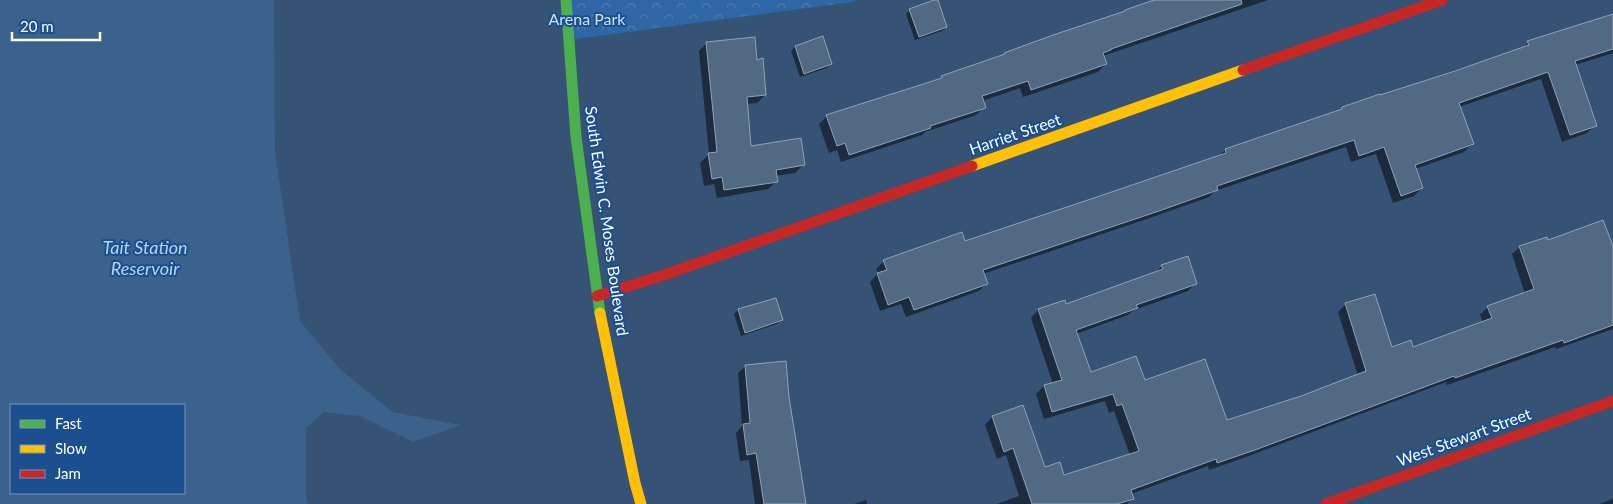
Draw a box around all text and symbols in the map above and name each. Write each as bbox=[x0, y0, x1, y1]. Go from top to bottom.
park label: Arena Park bbox=[549, 9, 626, 28]
scale bar bbox=[12, 10, 100, 42]
text: 20 m bbox=[20, 17, 54, 35]
street label: South Edwin C. Moses Boulevard bbox=[582, 105, 633, 337]
street label: Harriet Street bbox=[966, 109, 1063, 158]
water label: Tait Station Reservoir bbox=[102, 236, 188, 279]
street label: West Stewart Street bbox=[1394, 403, 1534, 470]
legend bbox=[10, 404, 185, 494]
text: Fast bbox=[55, 414, 82, 432]
text: Slow bbox=[55, 439, 87, 457]
text: Jam bbox=[55, 464, 81, 482]

